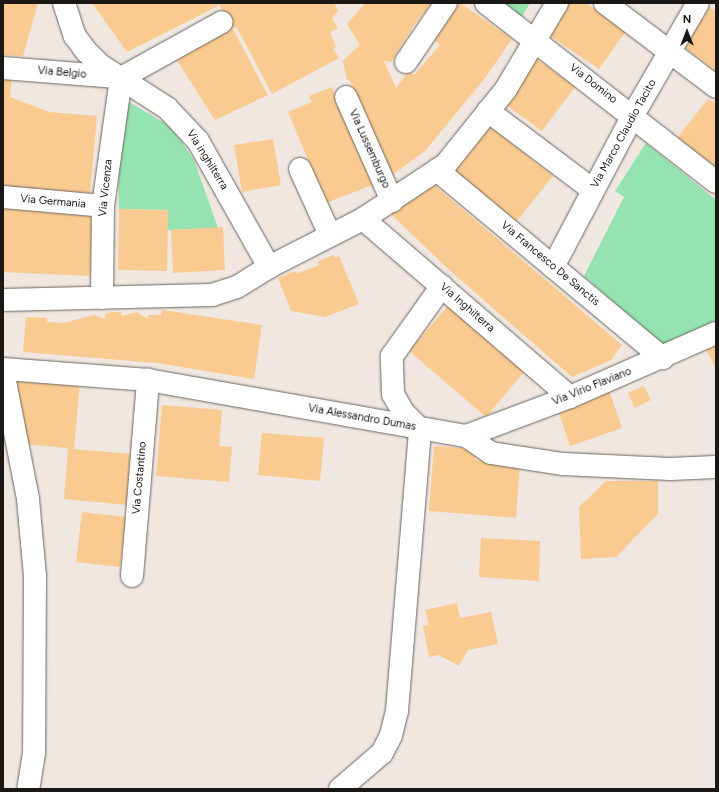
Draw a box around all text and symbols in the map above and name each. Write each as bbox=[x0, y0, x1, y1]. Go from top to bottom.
north arrow bbox=[667, 12, 707, 52]
text: N bbox=[683, 13, 691, 26]
street label: Via Domino bbox=[567, 61, 619, 107]
street label: Via Belgio bbox=[37, 64, 87, 82]
street label: Via Marco Claudio Tacito bbox=[589, 77, 659, 191]
street label: Via Lussemburgo bbox=[346, 107, 392, 191]
street label: Via inghilterra bbox=[183, 128, 231, 192]
street label: Via Vicenza bbox=[96, 159, 116, 217]
street label: Via Germania bbox=[20, 193, 86, 211]
street label: Via Francesco De Sanctis bbox=[498, 219, 602, 309]
street label: Via Inghilterra bbox=[437, 281, 497, 335]
street label: Via Virio Flaviano bbox=[550, 365, 634, 409]
street label: Via Alessandro Dumas bbox=[307, 402, 417, 434]
street label: Via Costantino bbox=[130, 441, 150, 515]

